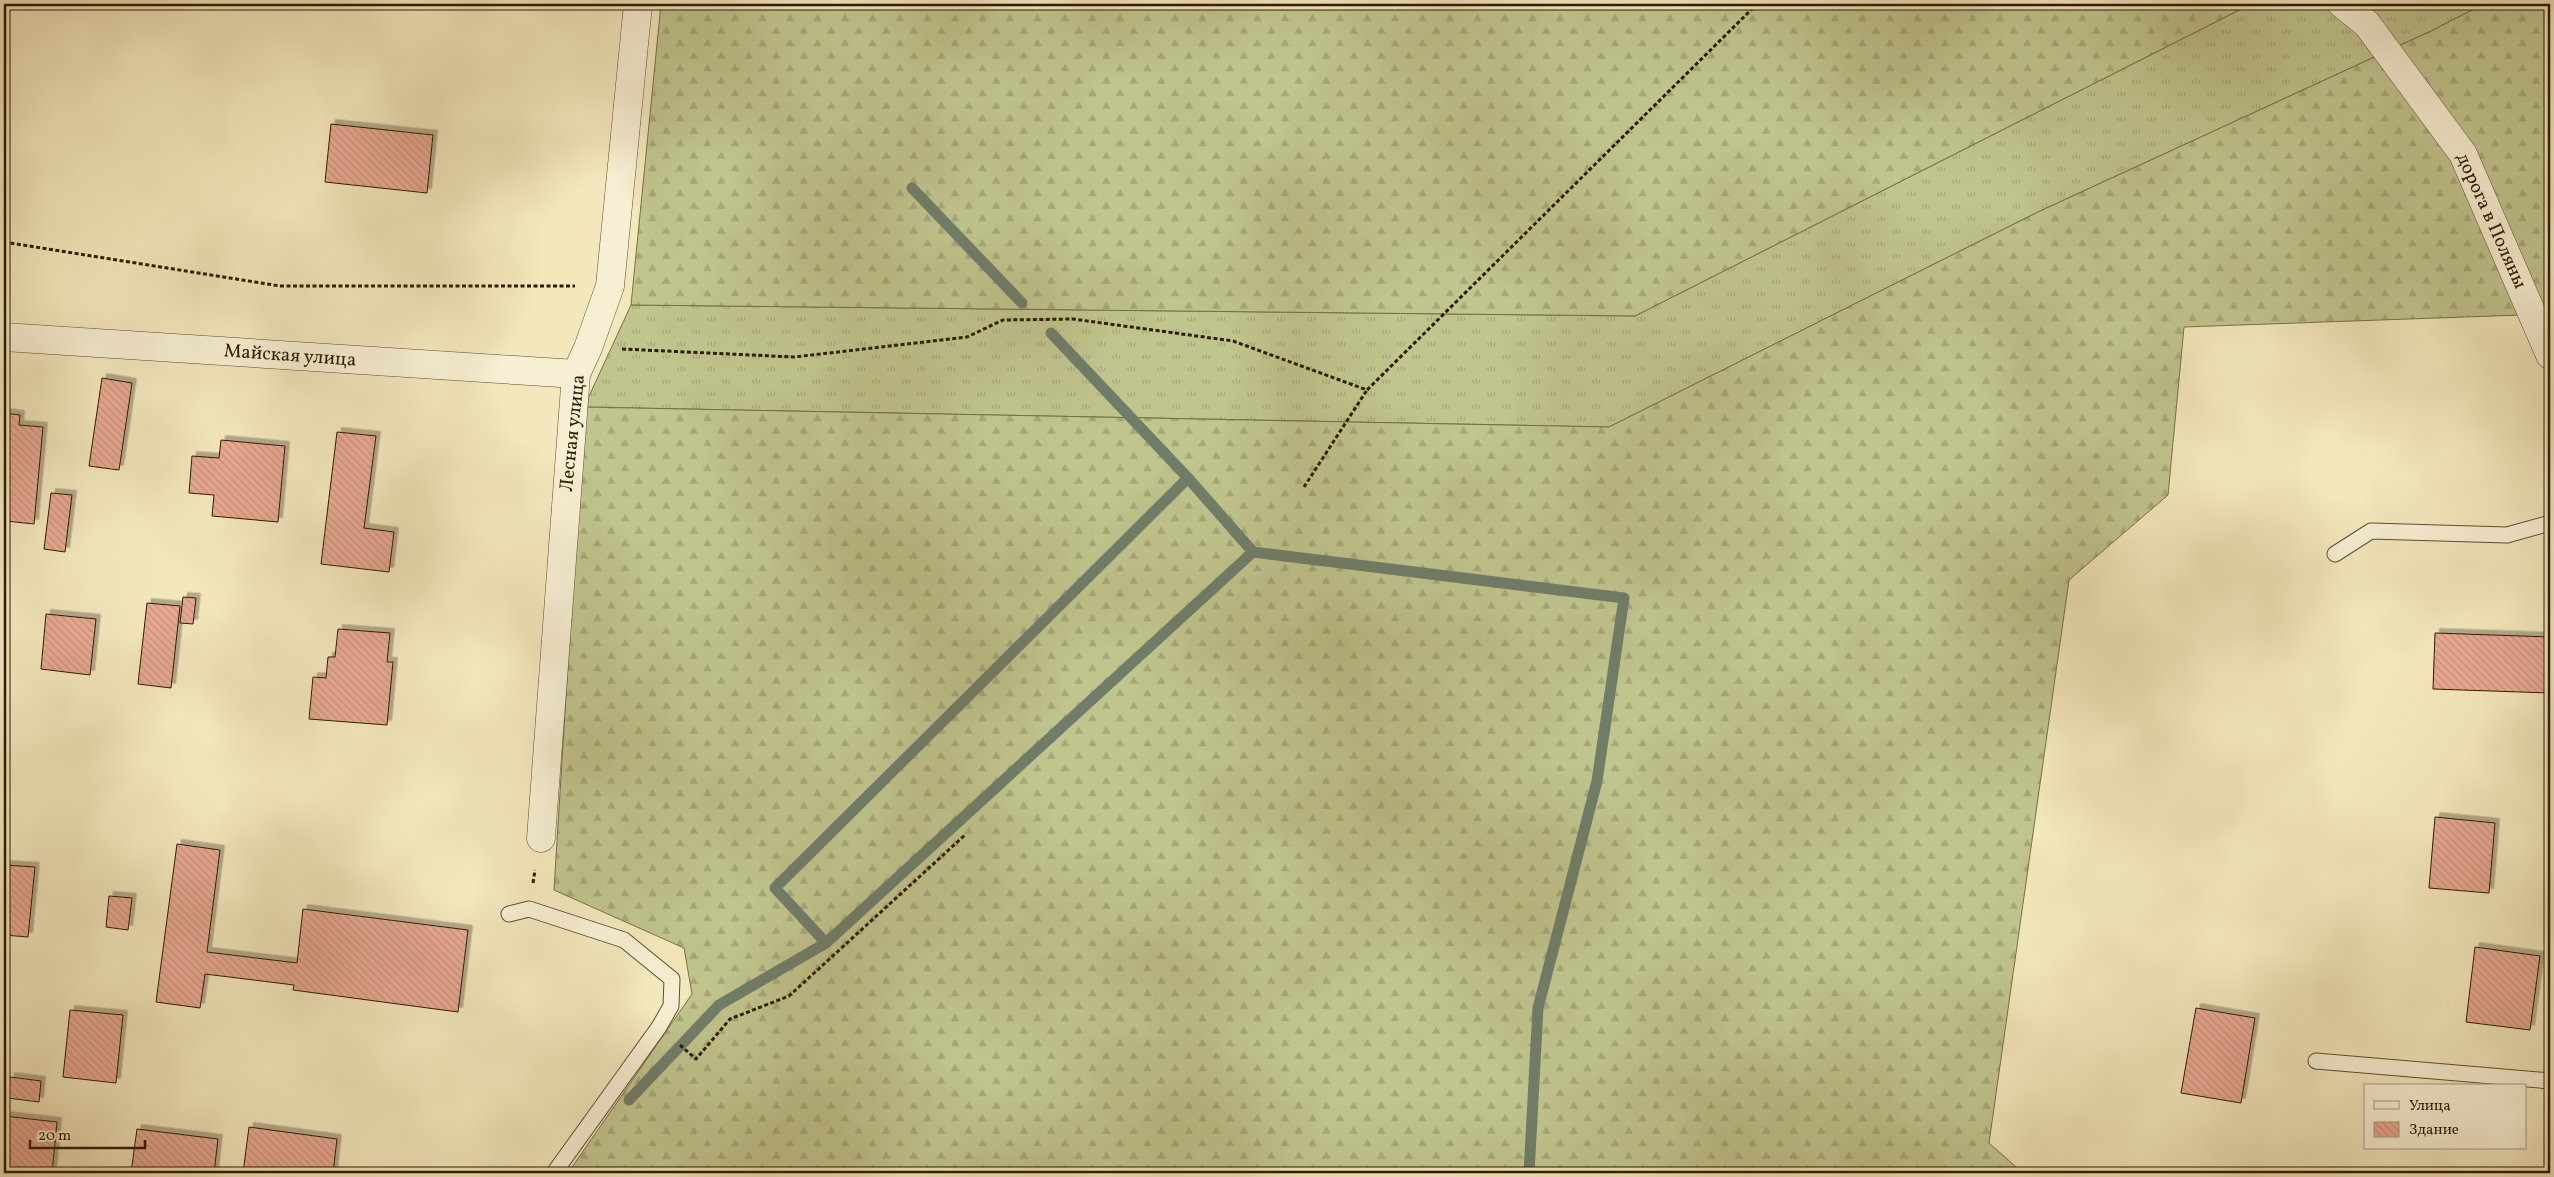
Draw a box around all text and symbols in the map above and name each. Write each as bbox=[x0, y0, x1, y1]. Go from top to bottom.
street label: дорога в Поляны bbox=[2449, 149, 2533, 293]
street label: Майская улица bbox=[223, 338, 357, 374]
street label: Лесная улица bbox=[554, 373, 592, 493]
legend bbox=[2364, 1084, 2526, 1150]
text: Улица bbox=[2409, 1096, 2451, 1117]
scale bar bbox=[30, 1117, 145, 1149]
text: Здание bbox=[2409, 1120, 2459, 1141]
text: 20 m bbox=[38, 1126, 71, 1147]

